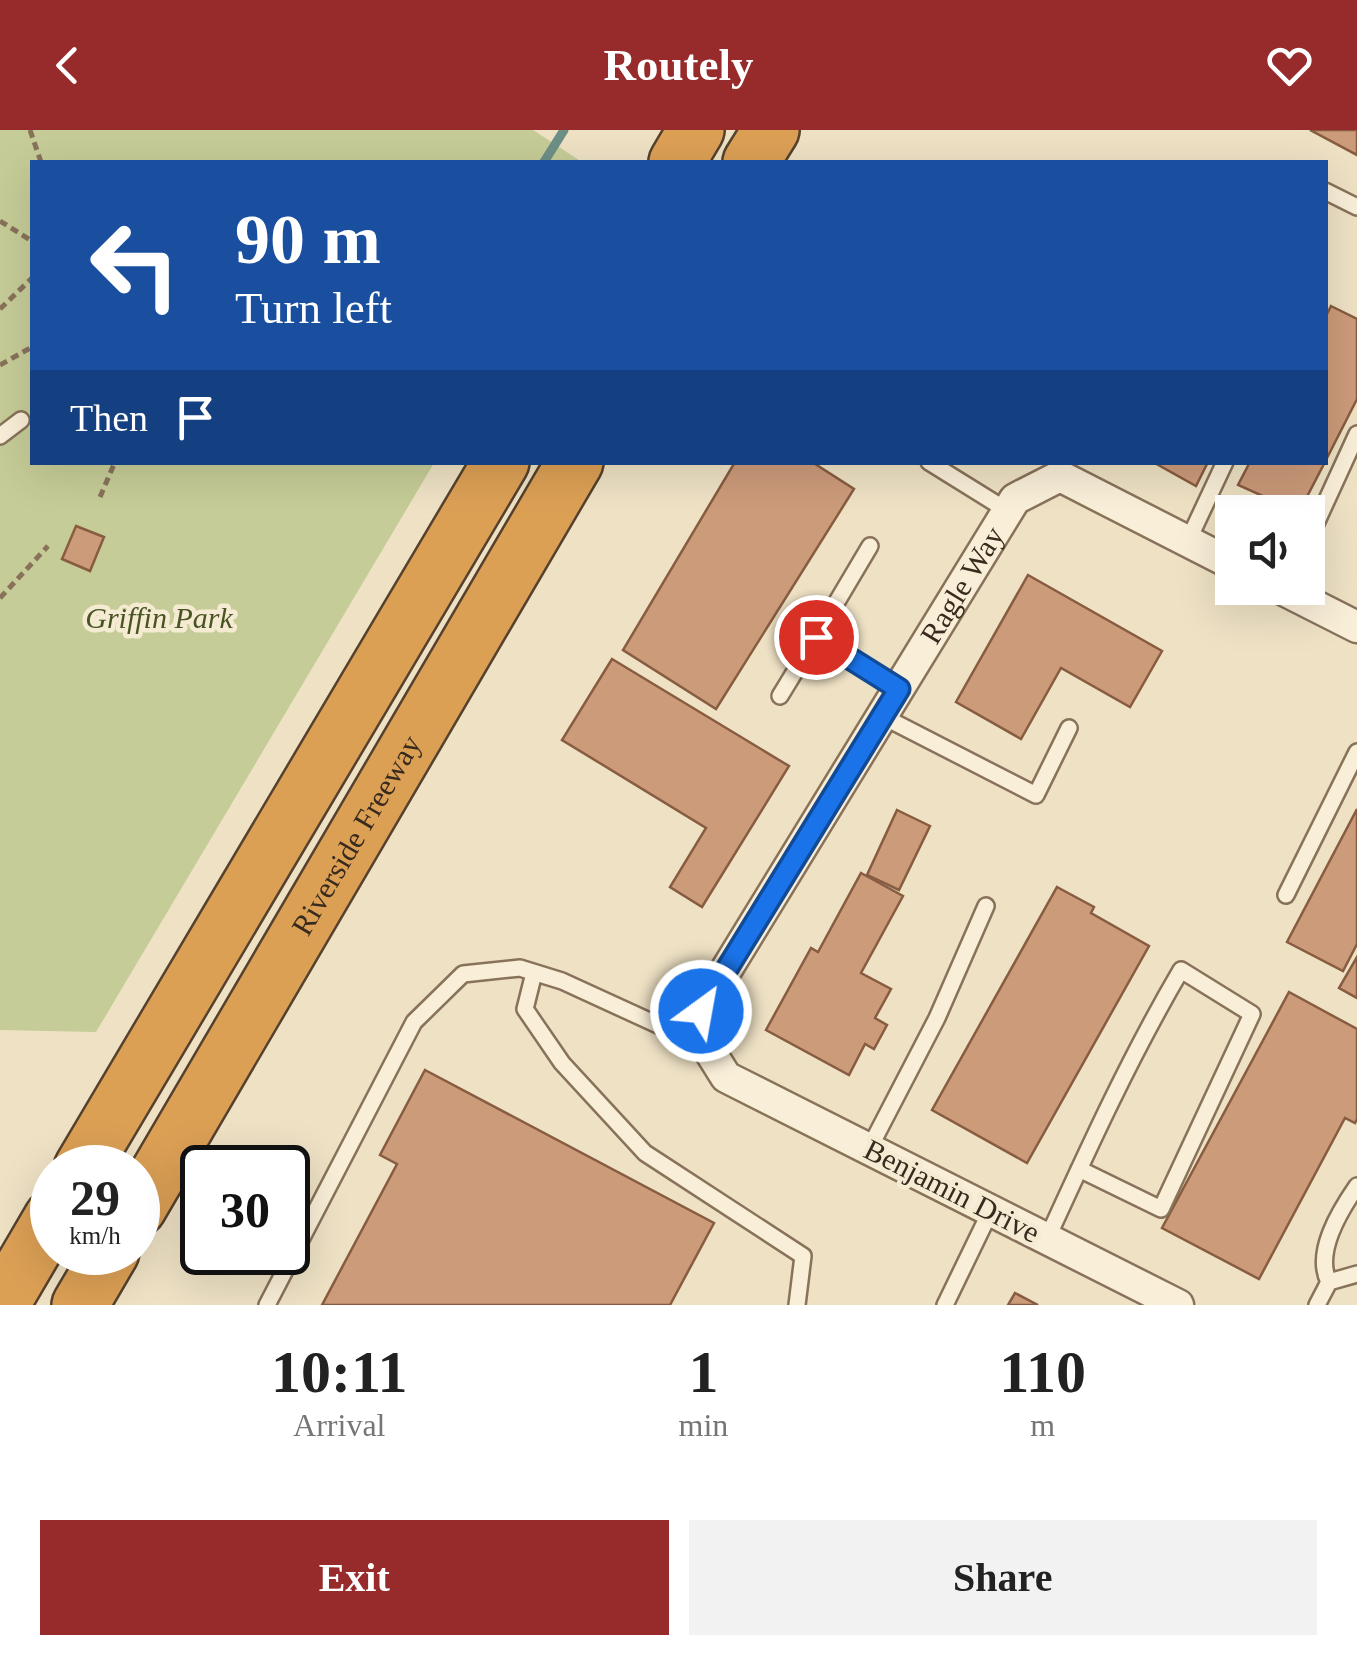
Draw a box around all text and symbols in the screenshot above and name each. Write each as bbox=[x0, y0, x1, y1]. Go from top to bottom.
icon: back bbox=[40, 38, 95, 93]
icon: heart bbox=[1262, 38, 1317, 93]
text: Routely bbox=[604, 40, 754, 90]
icon: left bbox=[70, 200, 200, 330]
text: 90 m bbox=[235, 201, 381, 278]
text: Turn left bbox=[235, 283, 392, 333]
icon: arrive bbox=[168, 390, 223, 445]
text: Then bbox=[70, 397, 148, 439]
map controls bbox=[1215, 495, 1325, 605]
button: sound bbox=[1215, 495, 1325, 605]
street label: Ragle Way bbox=[913, 520, 1010, 649]
pin bbox=[774, 595, 859, 680]
park label: Griffin Park bbox=[85, 601, 233, 634]
icon: arrive bbox=[789, 610, 844, 665]
street label: Riverside Freeway bbox=[285, 729, 427, 941]
position arrow bbox=[649, 959, 753, 1063]
street label: Benjamin Drive bbox=[859, 1132, 1045, 1249]
speed limit sign: 30 bbox=[180, 1145, 310, 1275]
text: 29 bbox=[70, 1170, 120, 1226]
text: km/h bbox=[69, 1222, 121, 1249]
text: 10:11 bbox=[271, 1339, 408, 1405]
text: 1 bbox=[688, 1339, 718, 1405]
text: 110 bbox=[999, 1339, 1086, 1405]
text: Arrival bbox=[293, 1407, 385, 1443]
text: min bbox=[679, 1407, 728, 1443]
text: m bbox=[1030, 1407, 1055, 1443]
button: Exit bbox=[40, 1520, 669, 1635]
button: Share bbox=[689, 1520, 1317, 1635]

